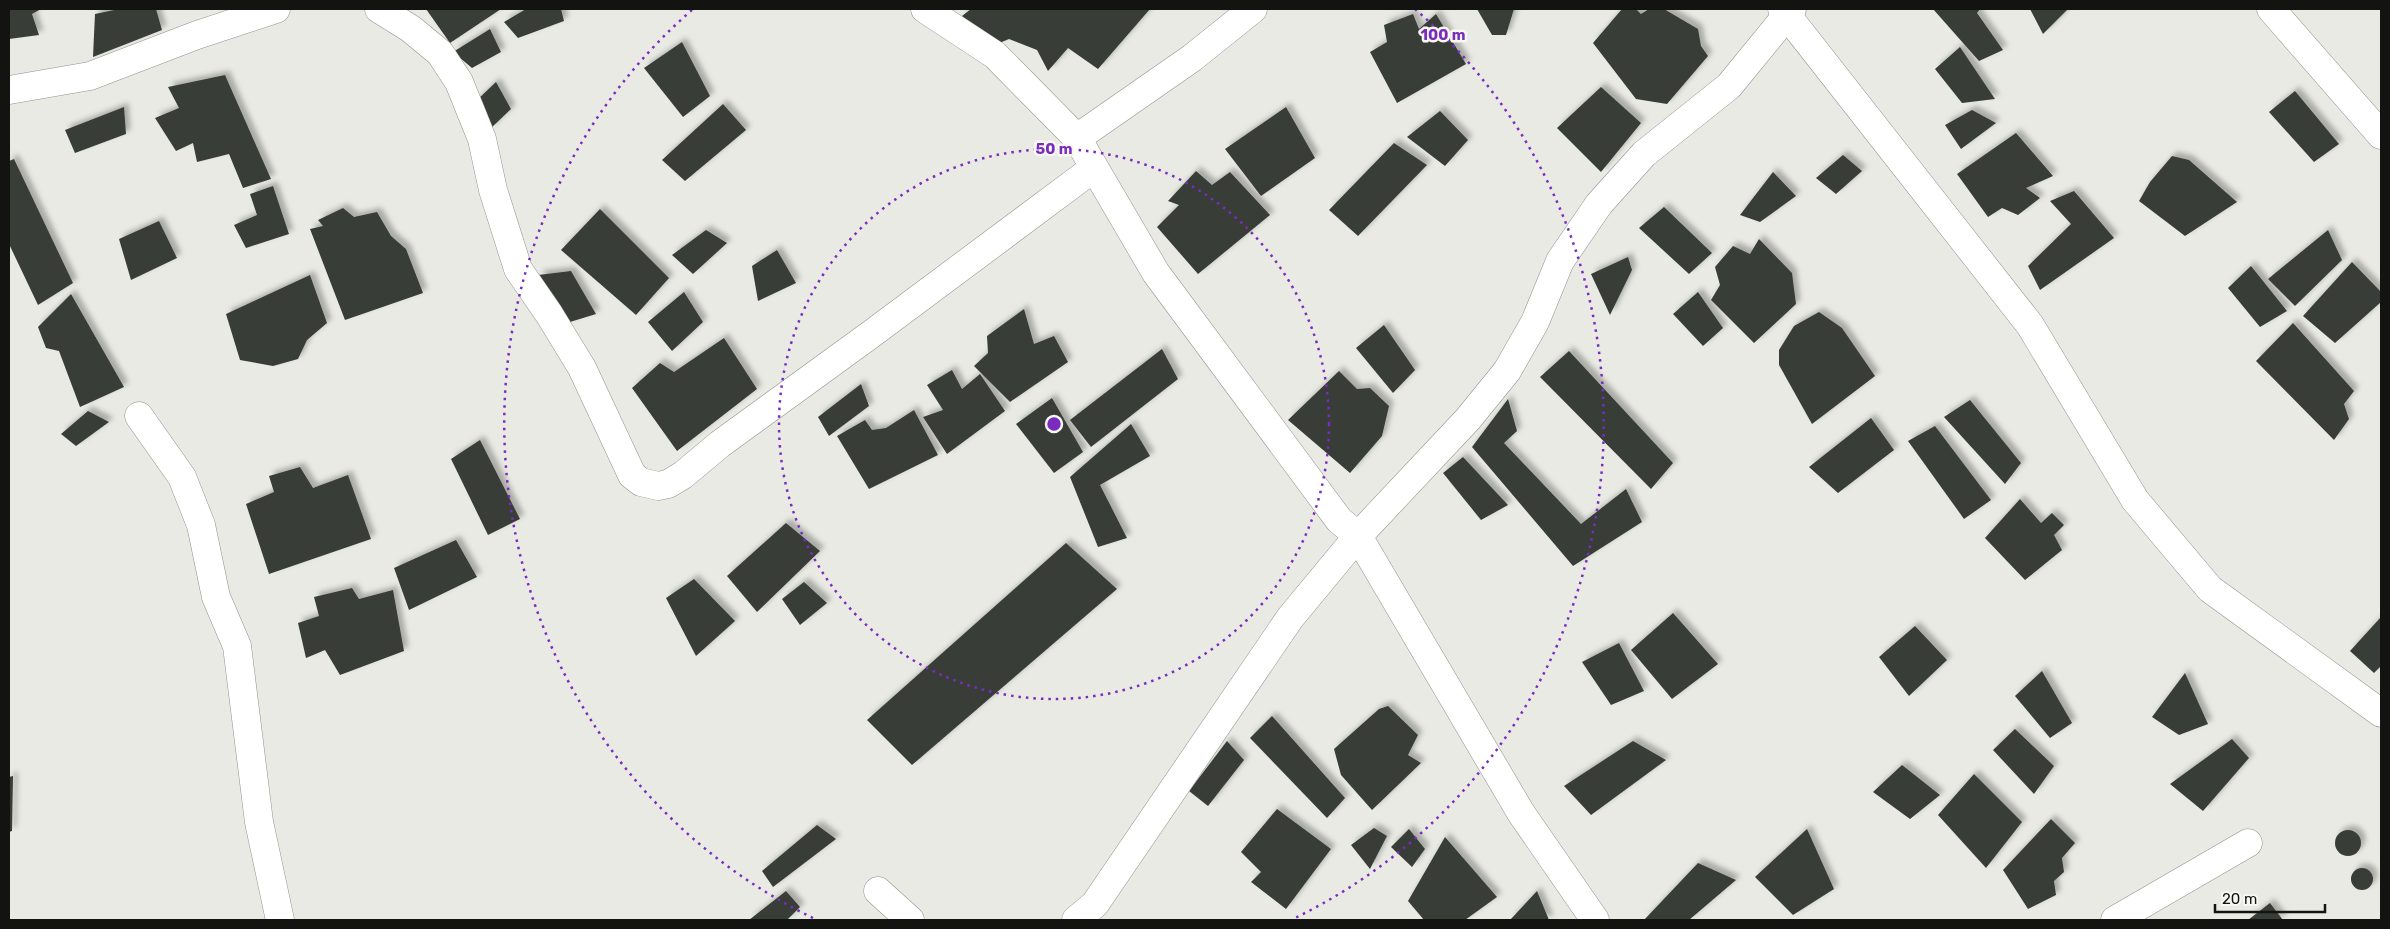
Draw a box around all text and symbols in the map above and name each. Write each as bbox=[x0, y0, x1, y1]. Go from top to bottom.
text: 100 m bbox=[1421, 26, 1465, 44]
text: 50 m bbox=[1036, 140, 1072, 158]
centre of rings bbox=[1045, 415, 1063, 433]
scale bar bbox=[2215, 882, 2325, 914]
text: 20 m bbox=[2222, 890, 2257, 908]

